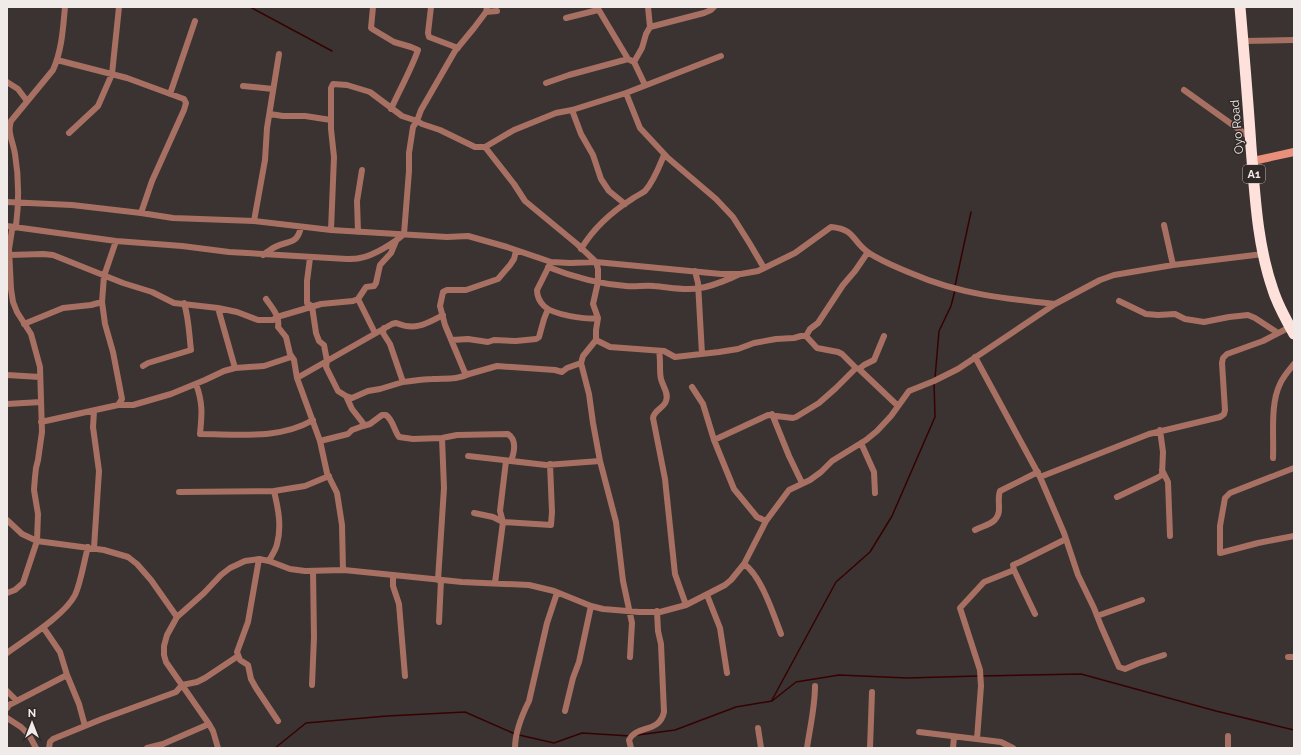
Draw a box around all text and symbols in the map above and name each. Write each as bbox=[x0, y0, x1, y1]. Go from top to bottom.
street label: Oyo Road bbox=[1228, 99, 1246, 155]
road number: A1 bbox=[1243, 165, 1265, 183]
north arrow bbox=[12, 703, 52, 743]
text: N bbox=[28, 707, 36, 720]

